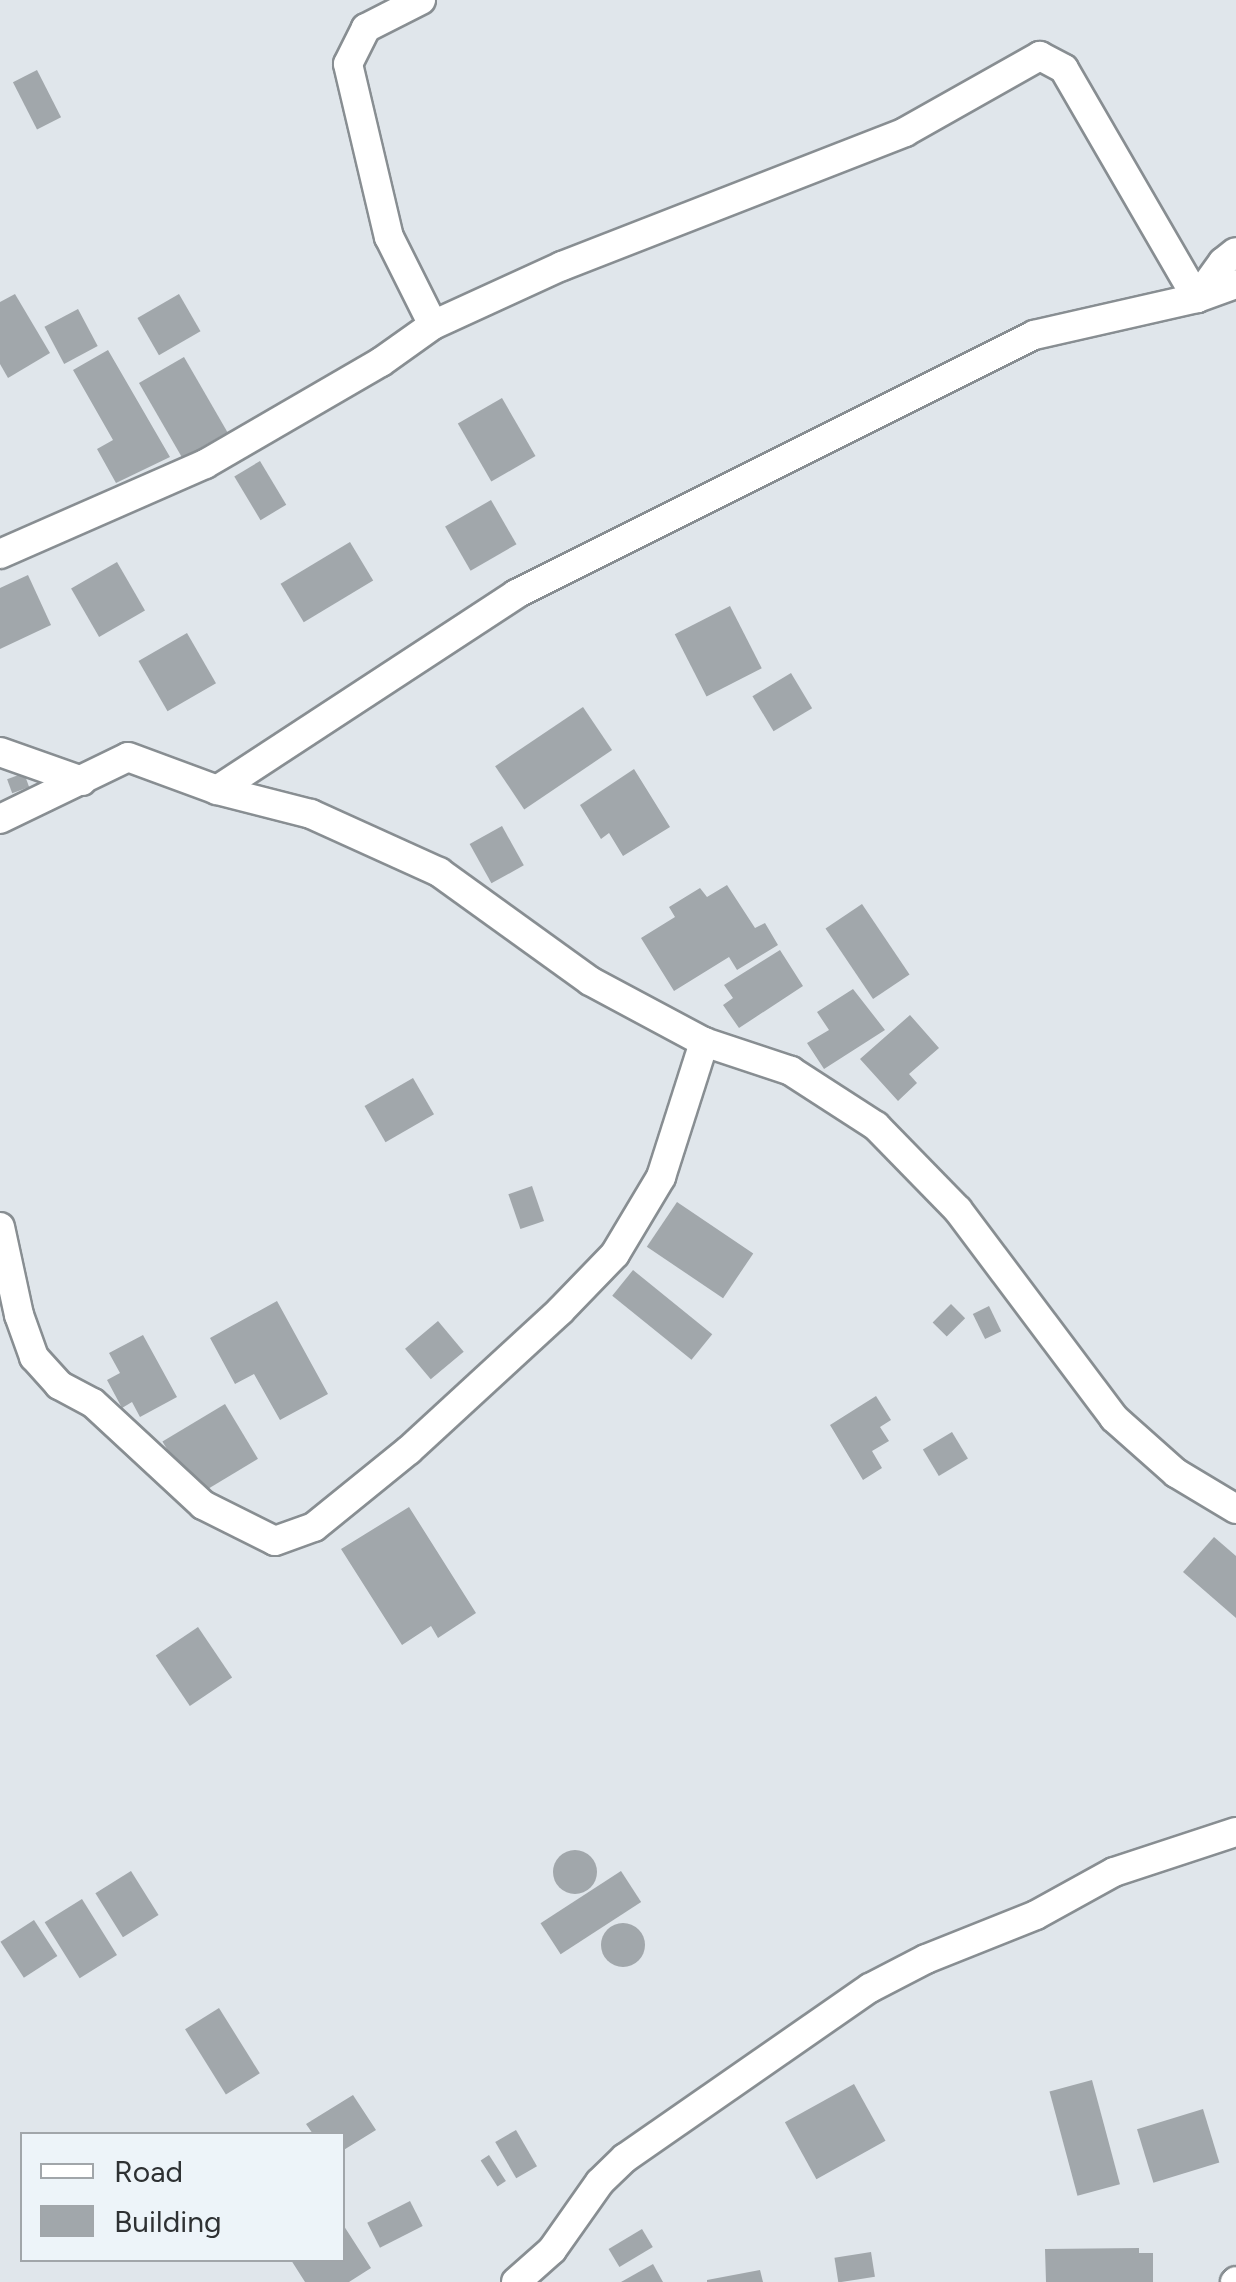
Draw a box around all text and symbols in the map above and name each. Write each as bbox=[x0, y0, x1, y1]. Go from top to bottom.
legend bbox=[20, 2132, 345, 2262]
text: Road bbox=[114, 2153, 183, 2190]
text: Building bbox=[114, 2203, 222, 2240]

